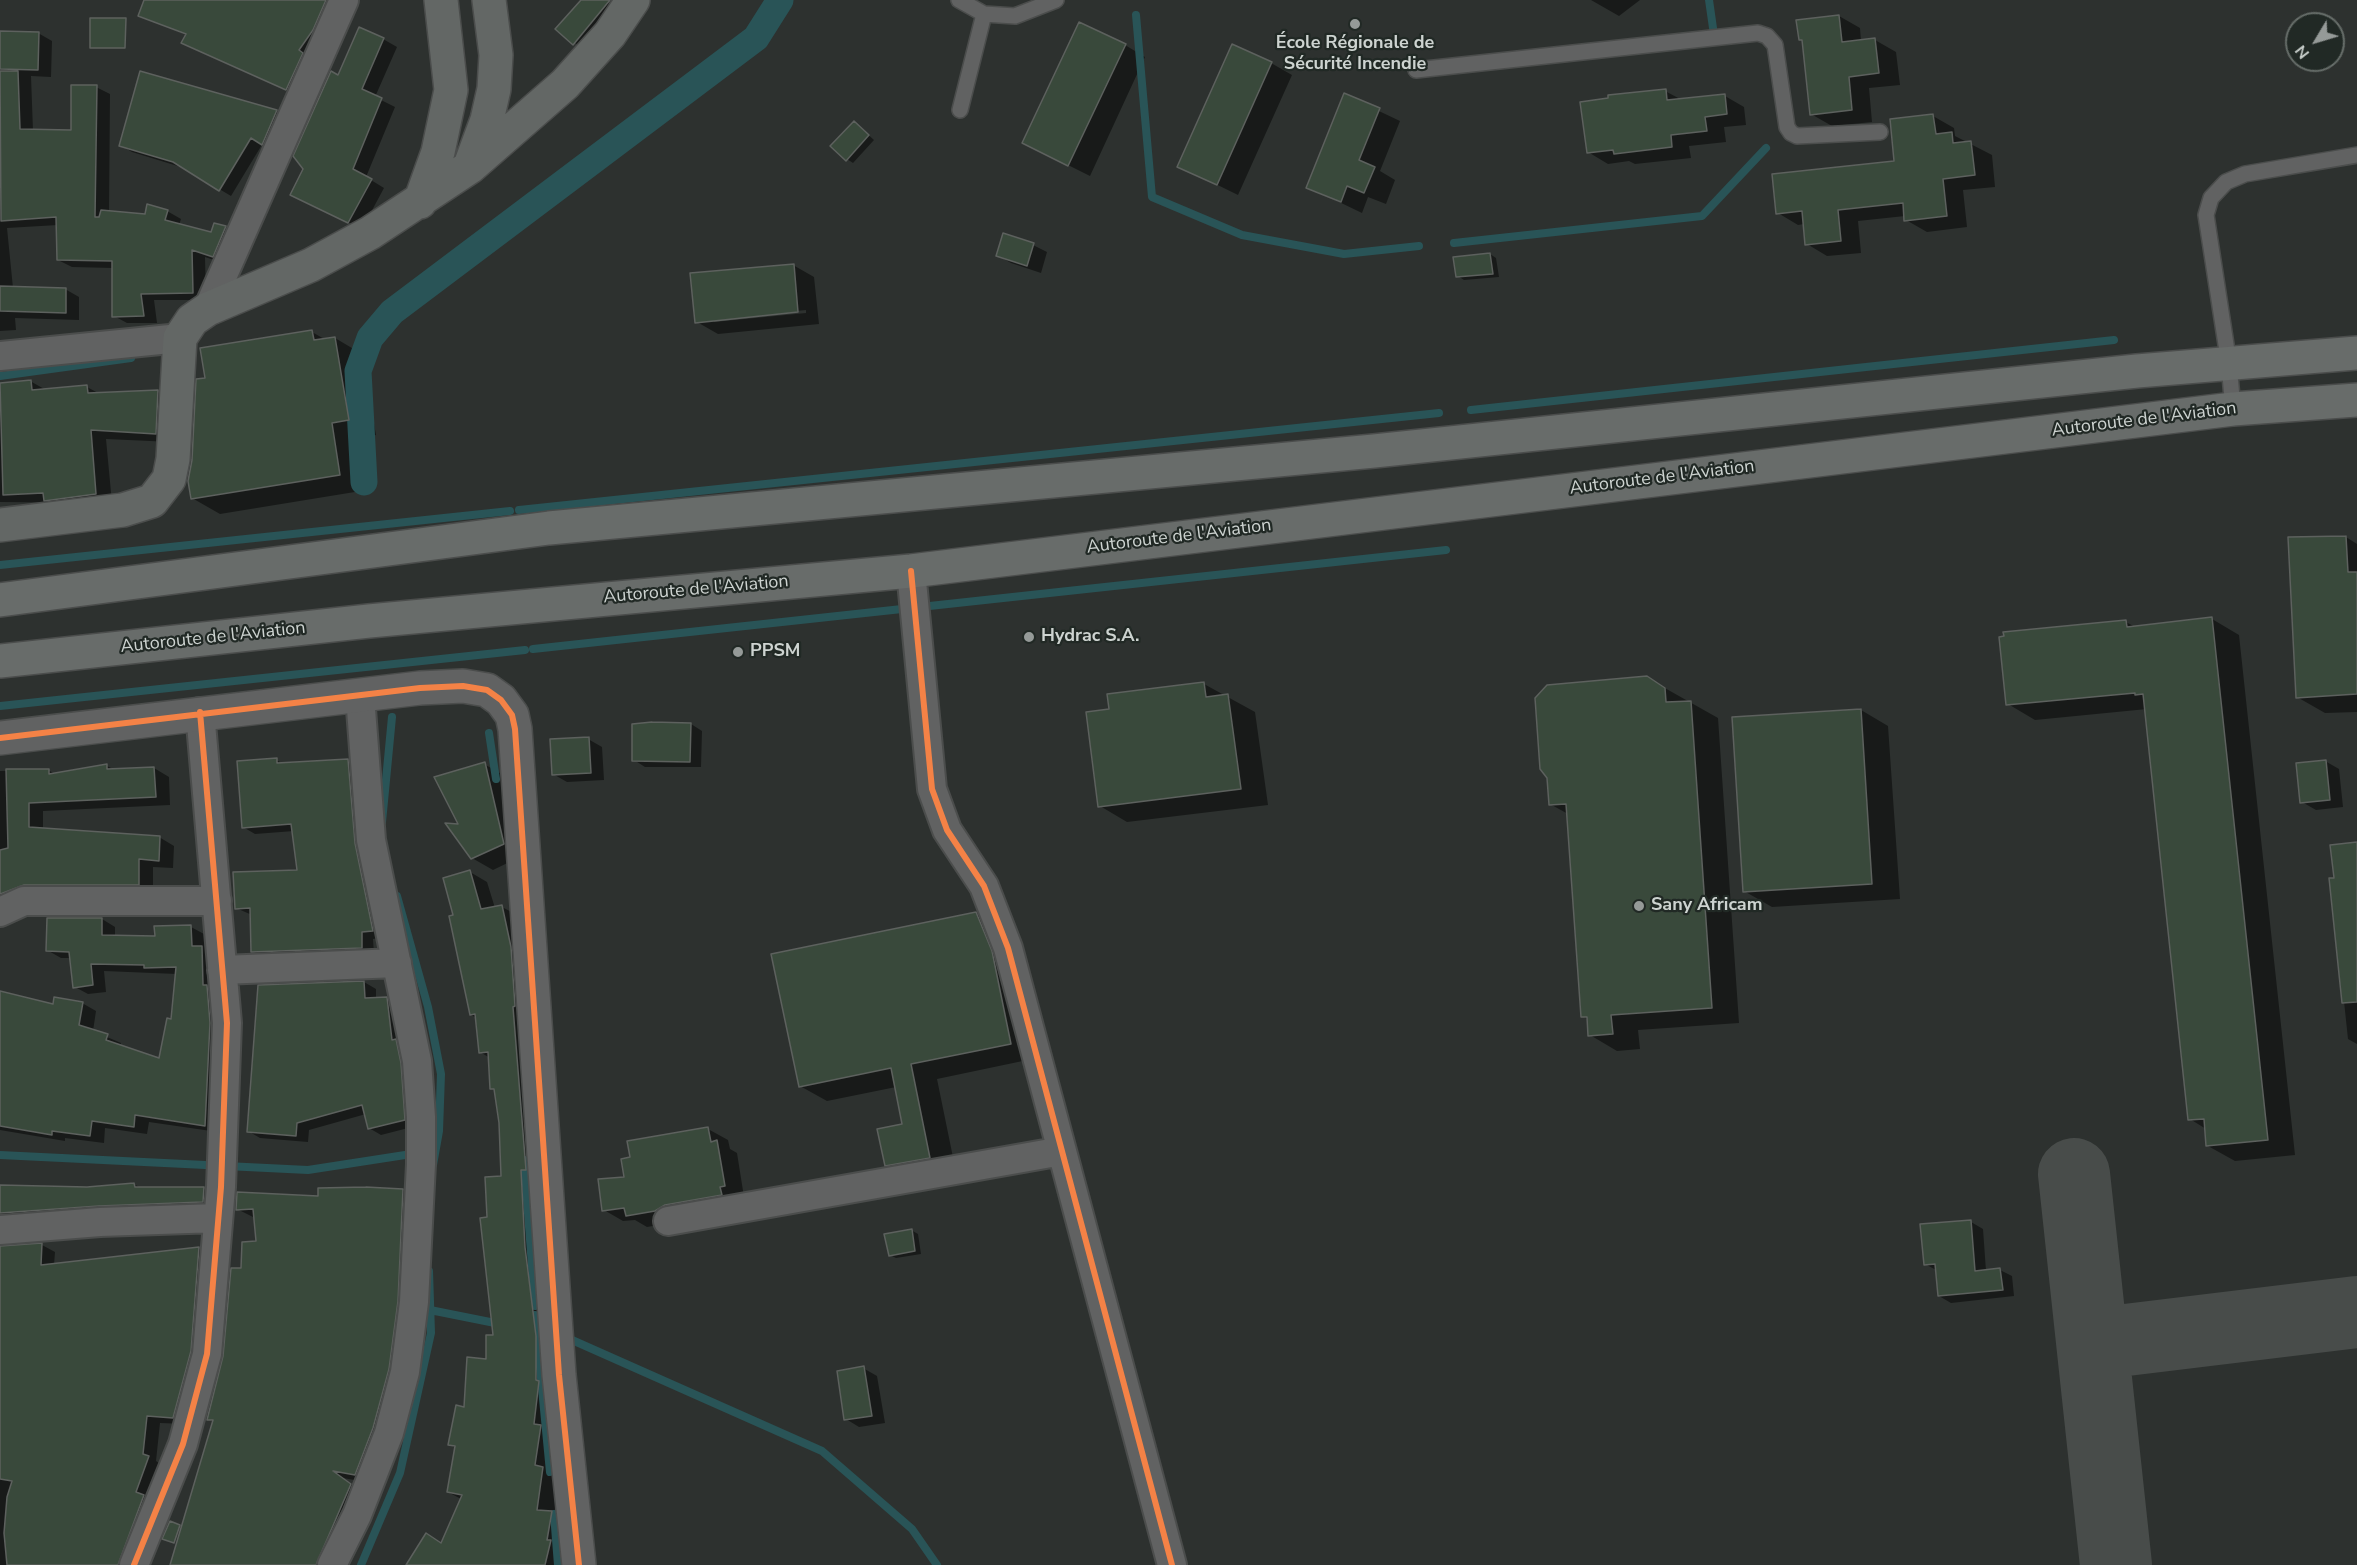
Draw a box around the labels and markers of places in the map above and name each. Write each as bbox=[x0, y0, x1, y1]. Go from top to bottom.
marker: École Régionale de Sécurité Incendie bbox=[1348, 17, 1362, 31]
place label: École Régionale de Sécurité Incendie bbox=[1276, 33, 1434, 76]
place label: Hydrac S.A. bbox=[1041, 626, 1139, 648]
marker: Hydrac S.A. bbox=[1022, 630, 1036, 644]
place label: PPSM bbox=[750, 641, 800, 663]
marker: PPSM bbox=[731, 645, 745, 659]
place label: Sany Africam bbox=[1651, 895, 1762, 917]
marker: Sany Africam bbox=[1632, 899, 1646, 913]

